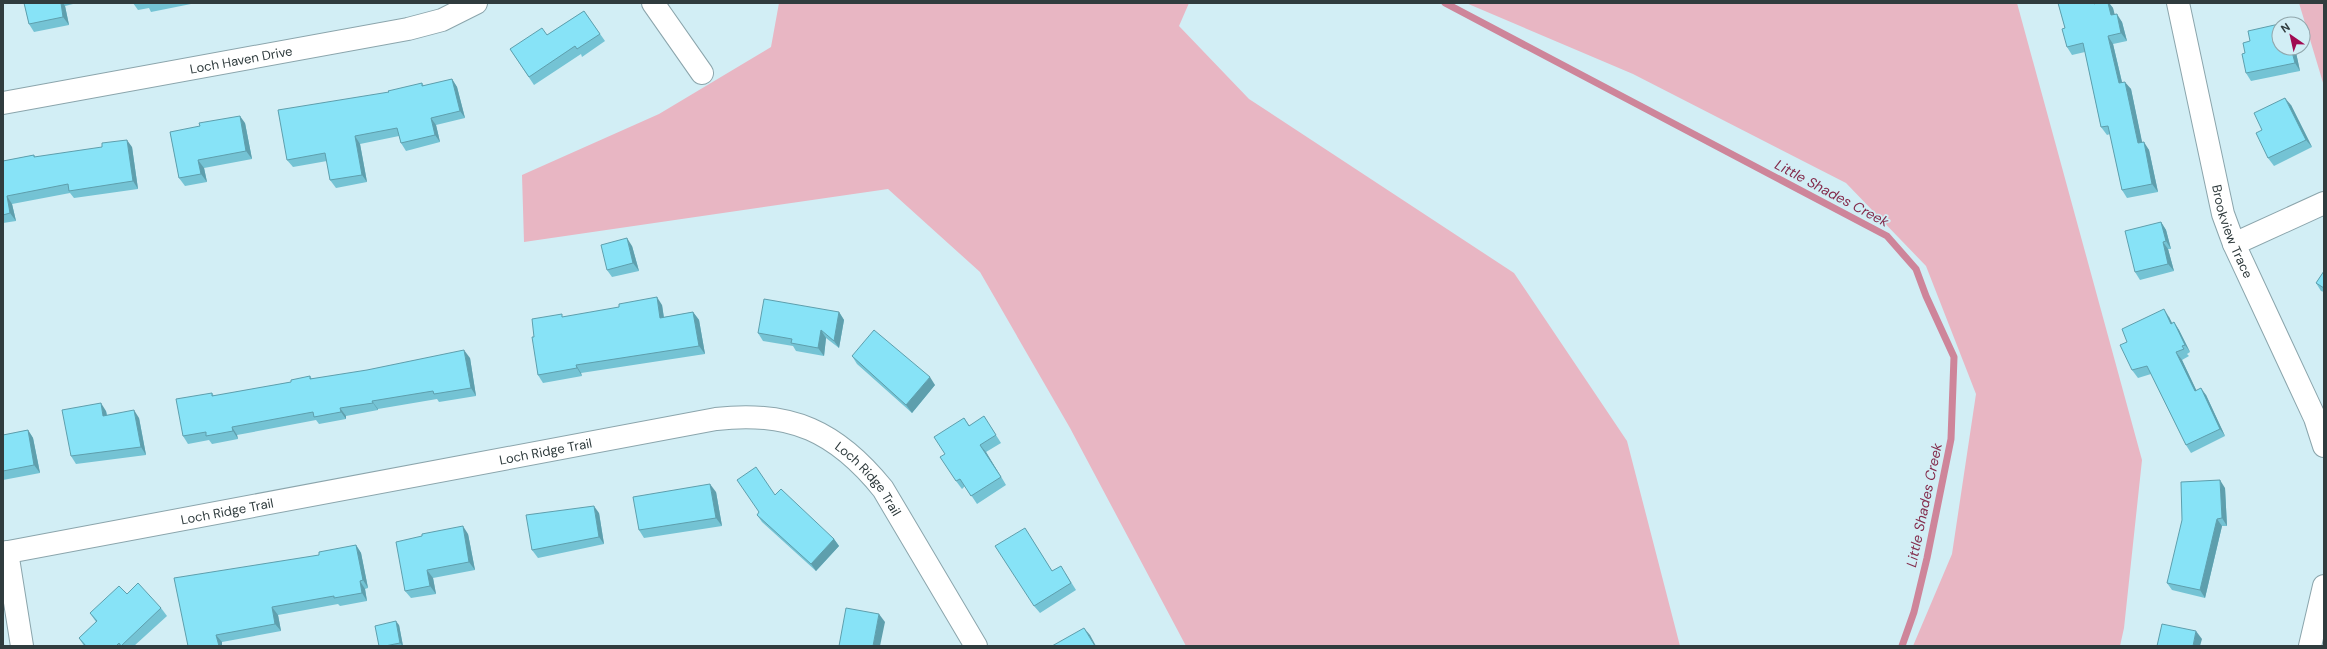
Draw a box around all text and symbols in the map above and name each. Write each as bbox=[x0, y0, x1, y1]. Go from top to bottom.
north arrow bbox=[2271, 16, 2311, 56]
text: N bbox=[2278, 20, 2293, 36]
street label: Loch Haven Drive bbox=[188, 42, 294, 78]
water label: Little Shades Creek bbox=[1772, 155, 1893, 231]
street label: Brookview Trace bbox=[2208, 183, 2257, 281]
street label: Loch Ridge Trail bbox=[498, 434, 593, 469]
street label: Loch Ridge Trail bbox=[832, 438, 905, 519]
water label: Little Shades Creek bbox=[1902, 440, 1946, 569]
street label: Loch Ridge Trail bbox=[179, 494, 275, 528]

